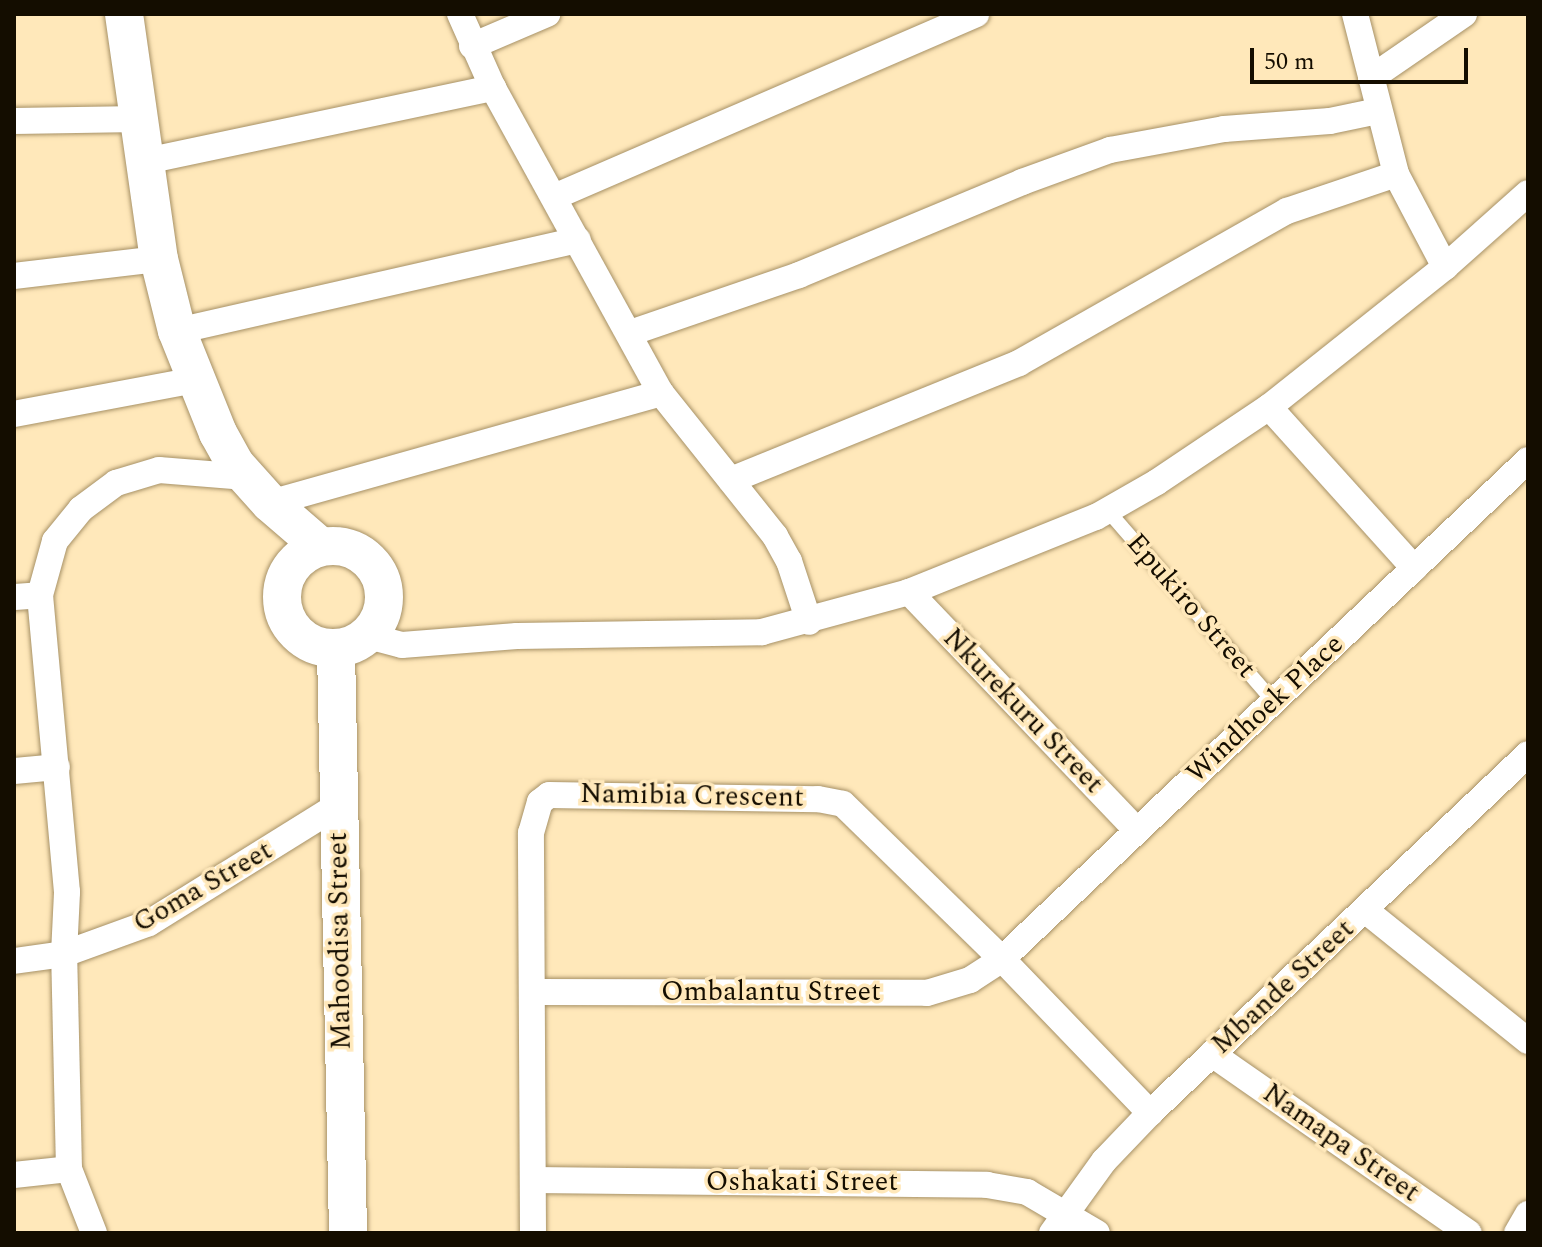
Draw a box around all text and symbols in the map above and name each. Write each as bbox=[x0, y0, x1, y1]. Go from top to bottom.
scale bar bbox=[1254, 32, 1472, 82]
text: 50 m bbox=[1264, 44, 1315, 80]
street label: Epukiro Street bbox=[1119, 527, 1263, 685]
street label: Nkurekuru Street bbox=[936, 621, 1110, 801]
street label: Windhoek Place bbox=[1180, 628, 1350, 790]
street label: Namibia Crescent bbox=[580, 777, 804, 815]
street label: Mahoodisa Street bbox=[321, 832, 359, 1050]
street label: Goma Street bbox=[128, 834, 278, 940]
street label: Mbande Street bbox=[1205, 913, 1361, 1061]
street label: Ombalantu Street bbox=[661, 975, 881, 1009]
street label: Namapa Street bbox=[1256, 1077, 1426, 1209]
street label: Oshakati Street bbox=[706, 1165, 898, 1199]

